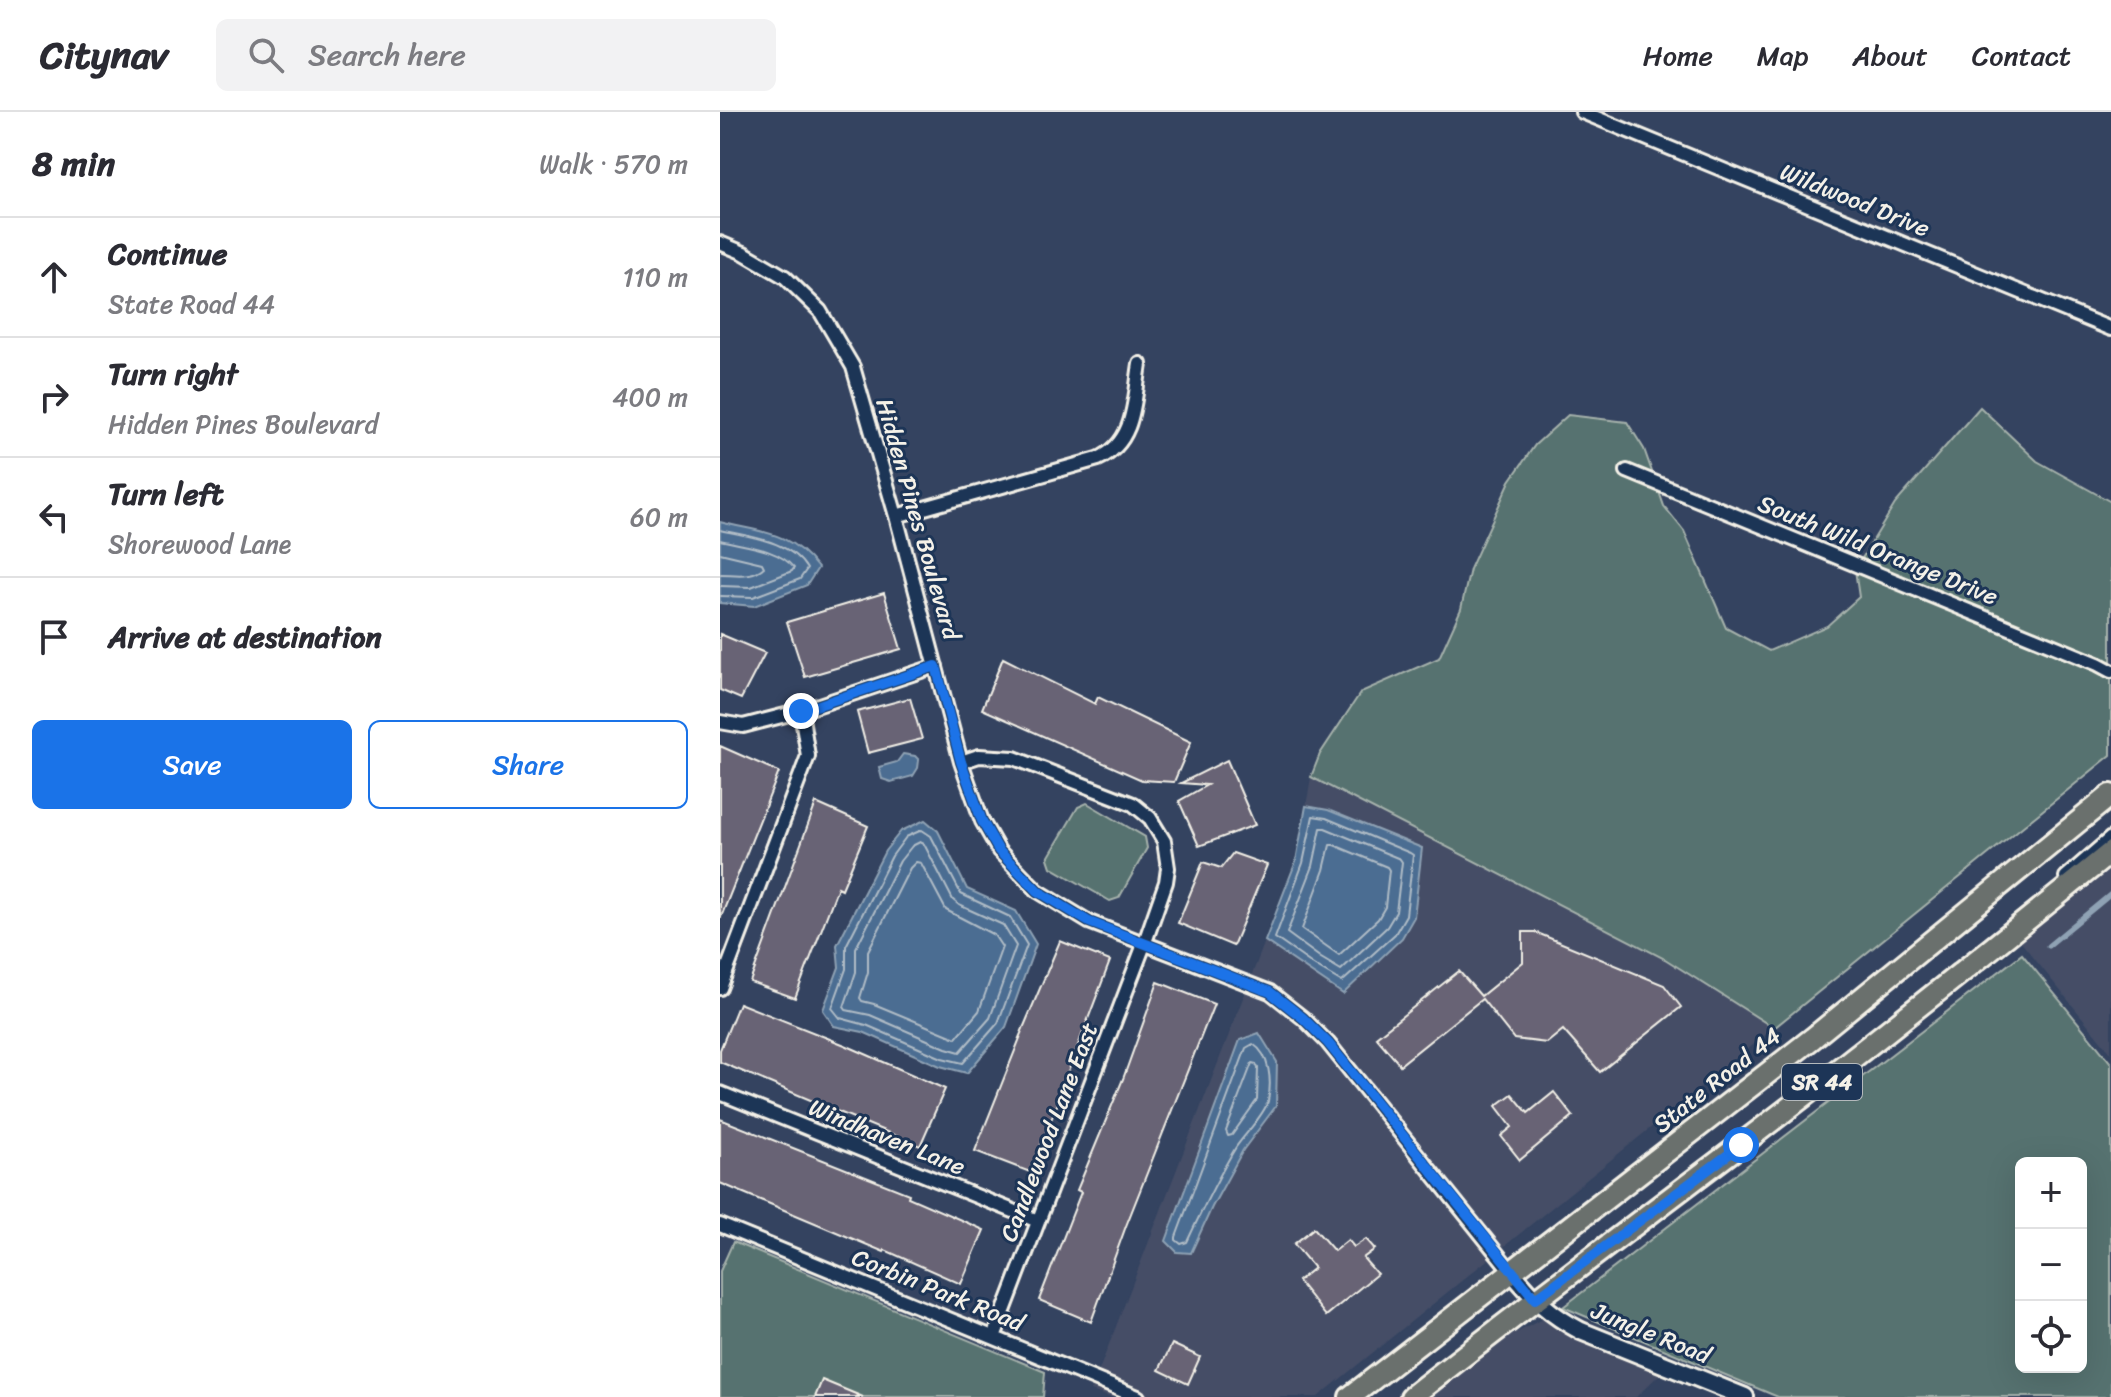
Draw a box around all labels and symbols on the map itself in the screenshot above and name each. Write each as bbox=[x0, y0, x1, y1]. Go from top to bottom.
street label: Wildwood Drive bbox=[1774, 151, 1936, 249]
street label: Hidden Pines Boulevard bbox=[863, 393, 973, 646]
street label: South Wild Orange Drive bbox=[1751, 483, 2005, 617]
route end bbox=[783, 693, 819, 729]
street label: Candlewood Lane East bbox=[988, 1016, 1110, 1248]
street label: State Road 44 bbox=[1643, 1016, 1791, 1144]
road number: SR 44 bbox=[1782, 1064, 1862, 1100]
street label: Windhaven Lane bbox=[802, 1086, 972, 1188]
route start bbox=[1723, 1127, 1759, 1163]
street label: Corbin Park Road bbox=[845, 1236, 1032, 1344]
street label: Jungle Road bbox=[1584, 1290, 1719, 1377]

